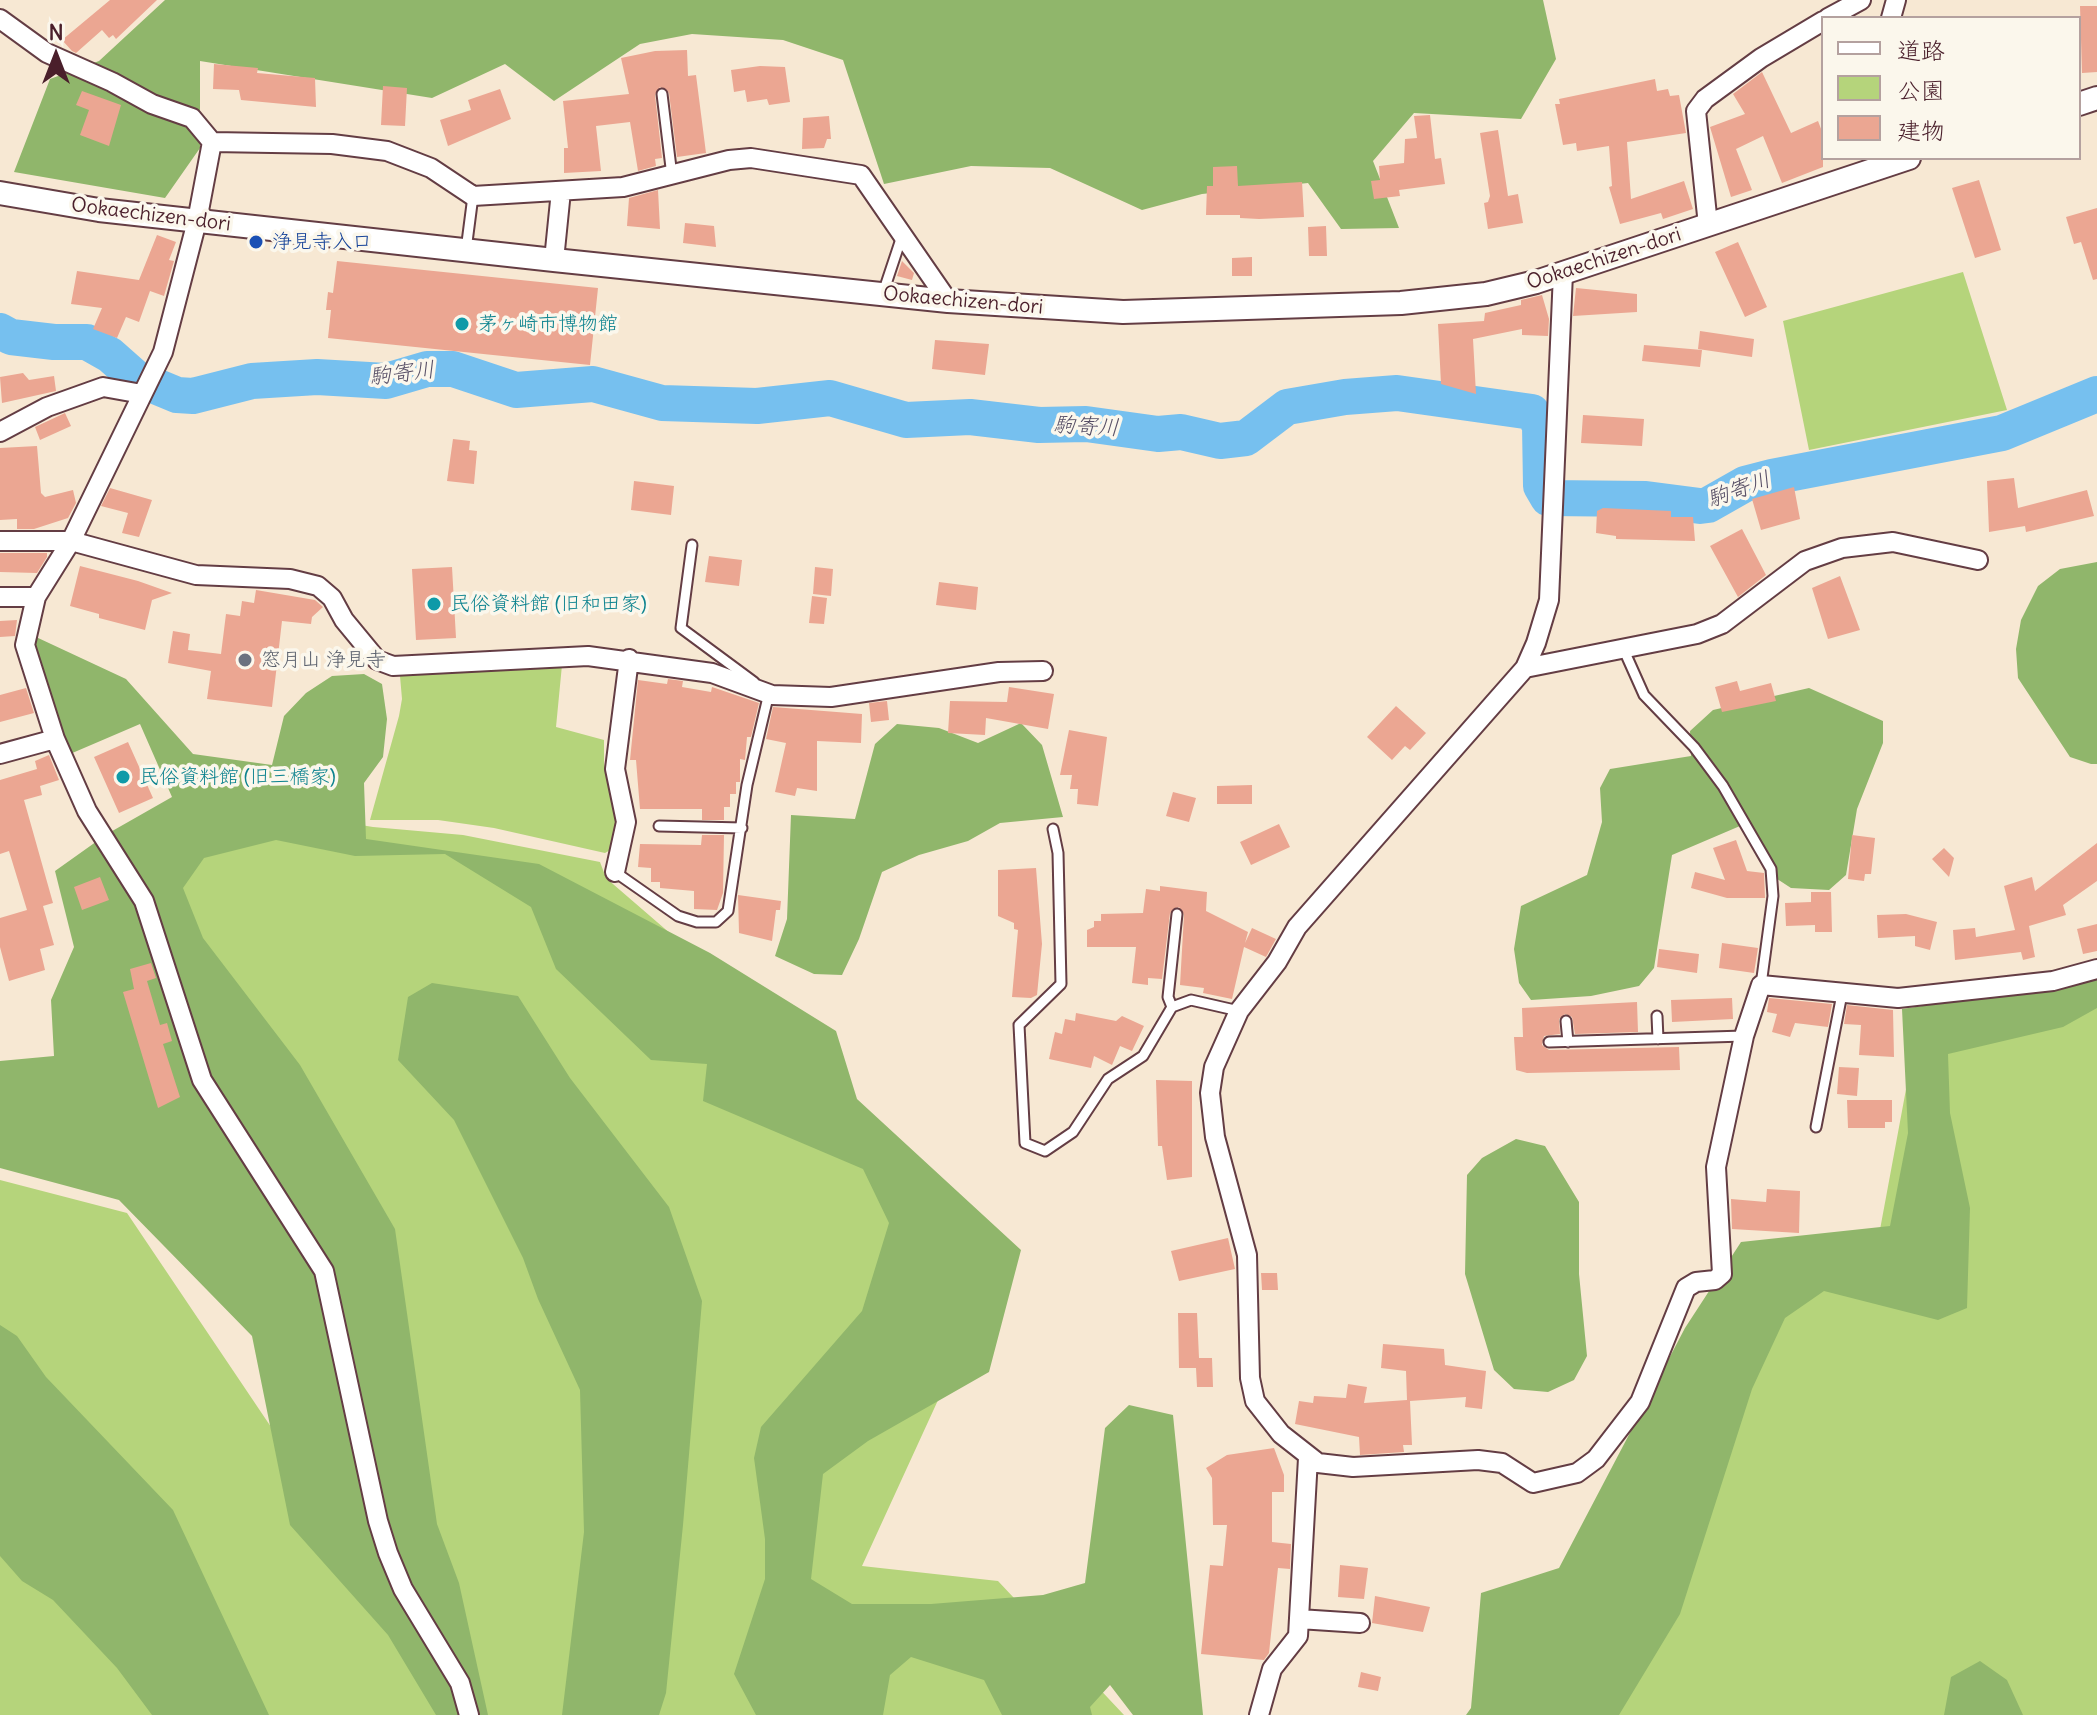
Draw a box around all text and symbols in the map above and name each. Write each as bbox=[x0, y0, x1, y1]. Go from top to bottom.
north arrow bbox=[16, 16, 96, 96]
legend bbox=[1821, 16, 2081, 160]
text: N bbox=[48, 18, 64, 46]
text: 道路 bbox=[1897, 35, 1945, 65]
text: 公園 bbox=[1897, 75, 1945, 105]
text: 建物 bbox=[1897, 115, 1945, 145]
street label: Ookaechizen-dori bbox=[70, 193, 232, 237]
street label: Ookaechizen-dori bbox=[1524, 223, 1684, 295]
place label: 浄見寺入口 bbox=[272, 230, 372, 254]
marker: 浄見寺入口 bbox=[247, 233, 265, 251]
street label: Ookaechizen-dori bbox=[882, 282, 1044, 320]
place label: 茅ヶ崎市博物館 bbox=[478, 312, 618, 336]
marker: 茅ヶ崎市博物館 bbox=[453, 315, 471, 333]
water label: 駒寄川 bbox=[368, 357, 436, 391]
water label: 駒寄川 bbox=[1052, 412, 1120, 442]
water label: 駒寄川 bbox=[1703, 466, 1775, 514]
place label: 民俗資料館 (旧和田家) bbox=[450, 592, 647, 616]
marker: 民俗資料館 (旧和田家) bbox=[425, 595, 443, 613]
place label: 窓月山 浄見寺 bbox=[261, 648, 386, 672]
marker: 窓月山 浄見寺 bbox=[236, 651, 254, 669]
place label: 民俗資料館 (旧三橋家) bbox=[139, 765, 336, 789]
marker: 民俗資料館 (旧三橋家) bbox=[114, 768, 132, 786]

